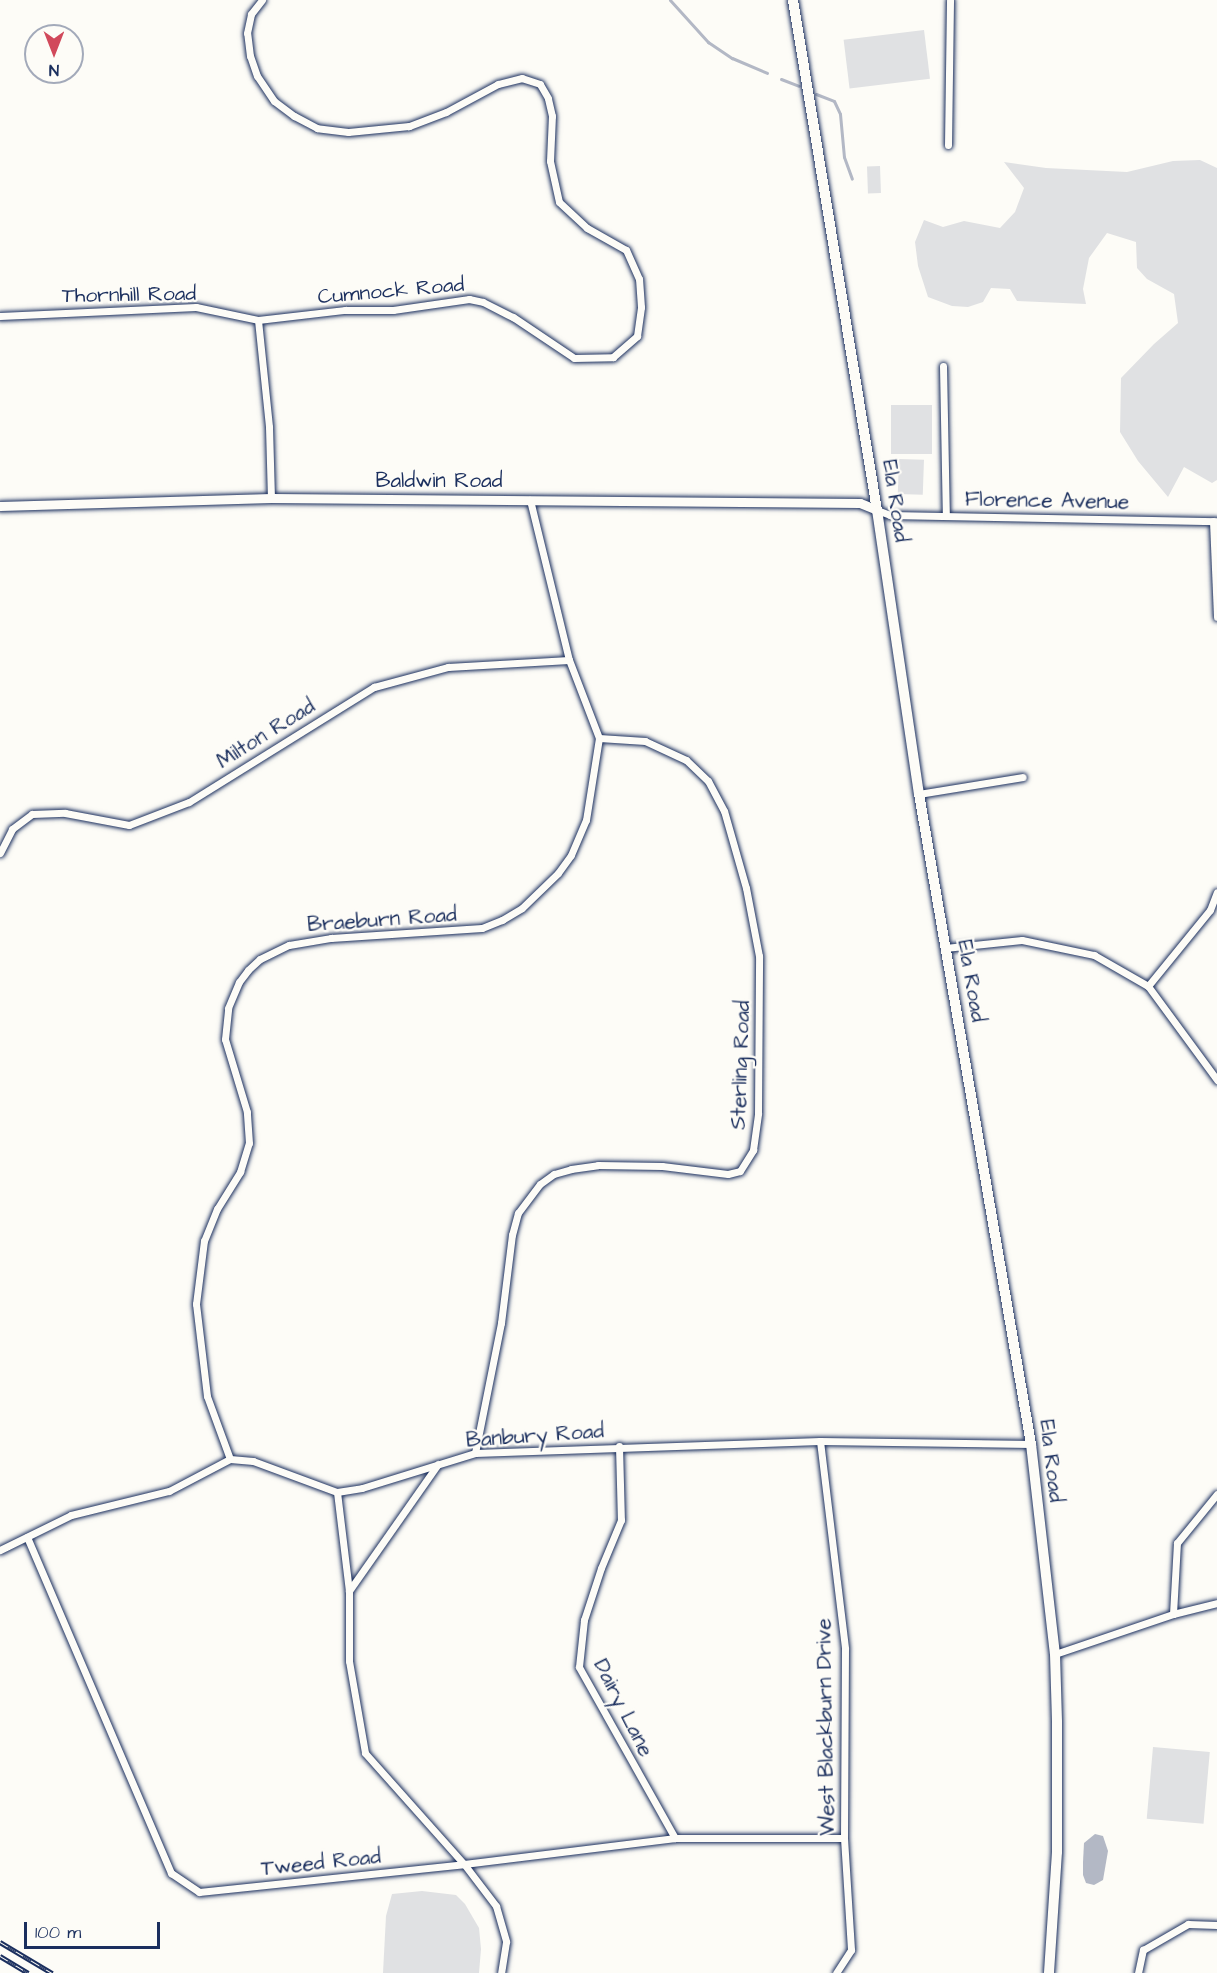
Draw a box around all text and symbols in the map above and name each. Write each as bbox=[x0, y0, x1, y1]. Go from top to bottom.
north arrow bbox=[24, 24, 84, 84]
text: N bbox=[49, 59, 59, 81]
street label: Cumnock Road bbox=[317, 272, 465, 310]
street label: Thornhill Road bbox=[62, 281, 196, 309]
street label: Ela Road bbox=[876, 458, 914, 544]
street label: Baldwin Road bbox=[376, 468, 502, 494]
street label: Florence Avenue bbox=[965, 487, 1129, 515]
street label: Milton Road bbox=[212, 694, 320, 774]
street label: Braeburn Road bbox=[306, 902, 458, 938]
street label: Ela Road bbox=[951, 938, 991, 1024]
street label: Sterling Road bbox=[726, 1000, 756, 1130]
street label: Ela Road bbox=[1033, 1418, 1069, 1504]
street label: Banbury Road bbox=[465, 1419, 605, 1453]
street label: West Blackburn Drive bbox=[812, 1618, 840, 1836]
street label: Dairy Lane bbox=[588, 1655, 658, 1761]
street label: Tweed Road bbox=[260, 1844, 382, 1882]
scale bar bbox=[27, 1910, 164, 1948]
text: 100 m bbox=[35, 1920, 81, 1945]

